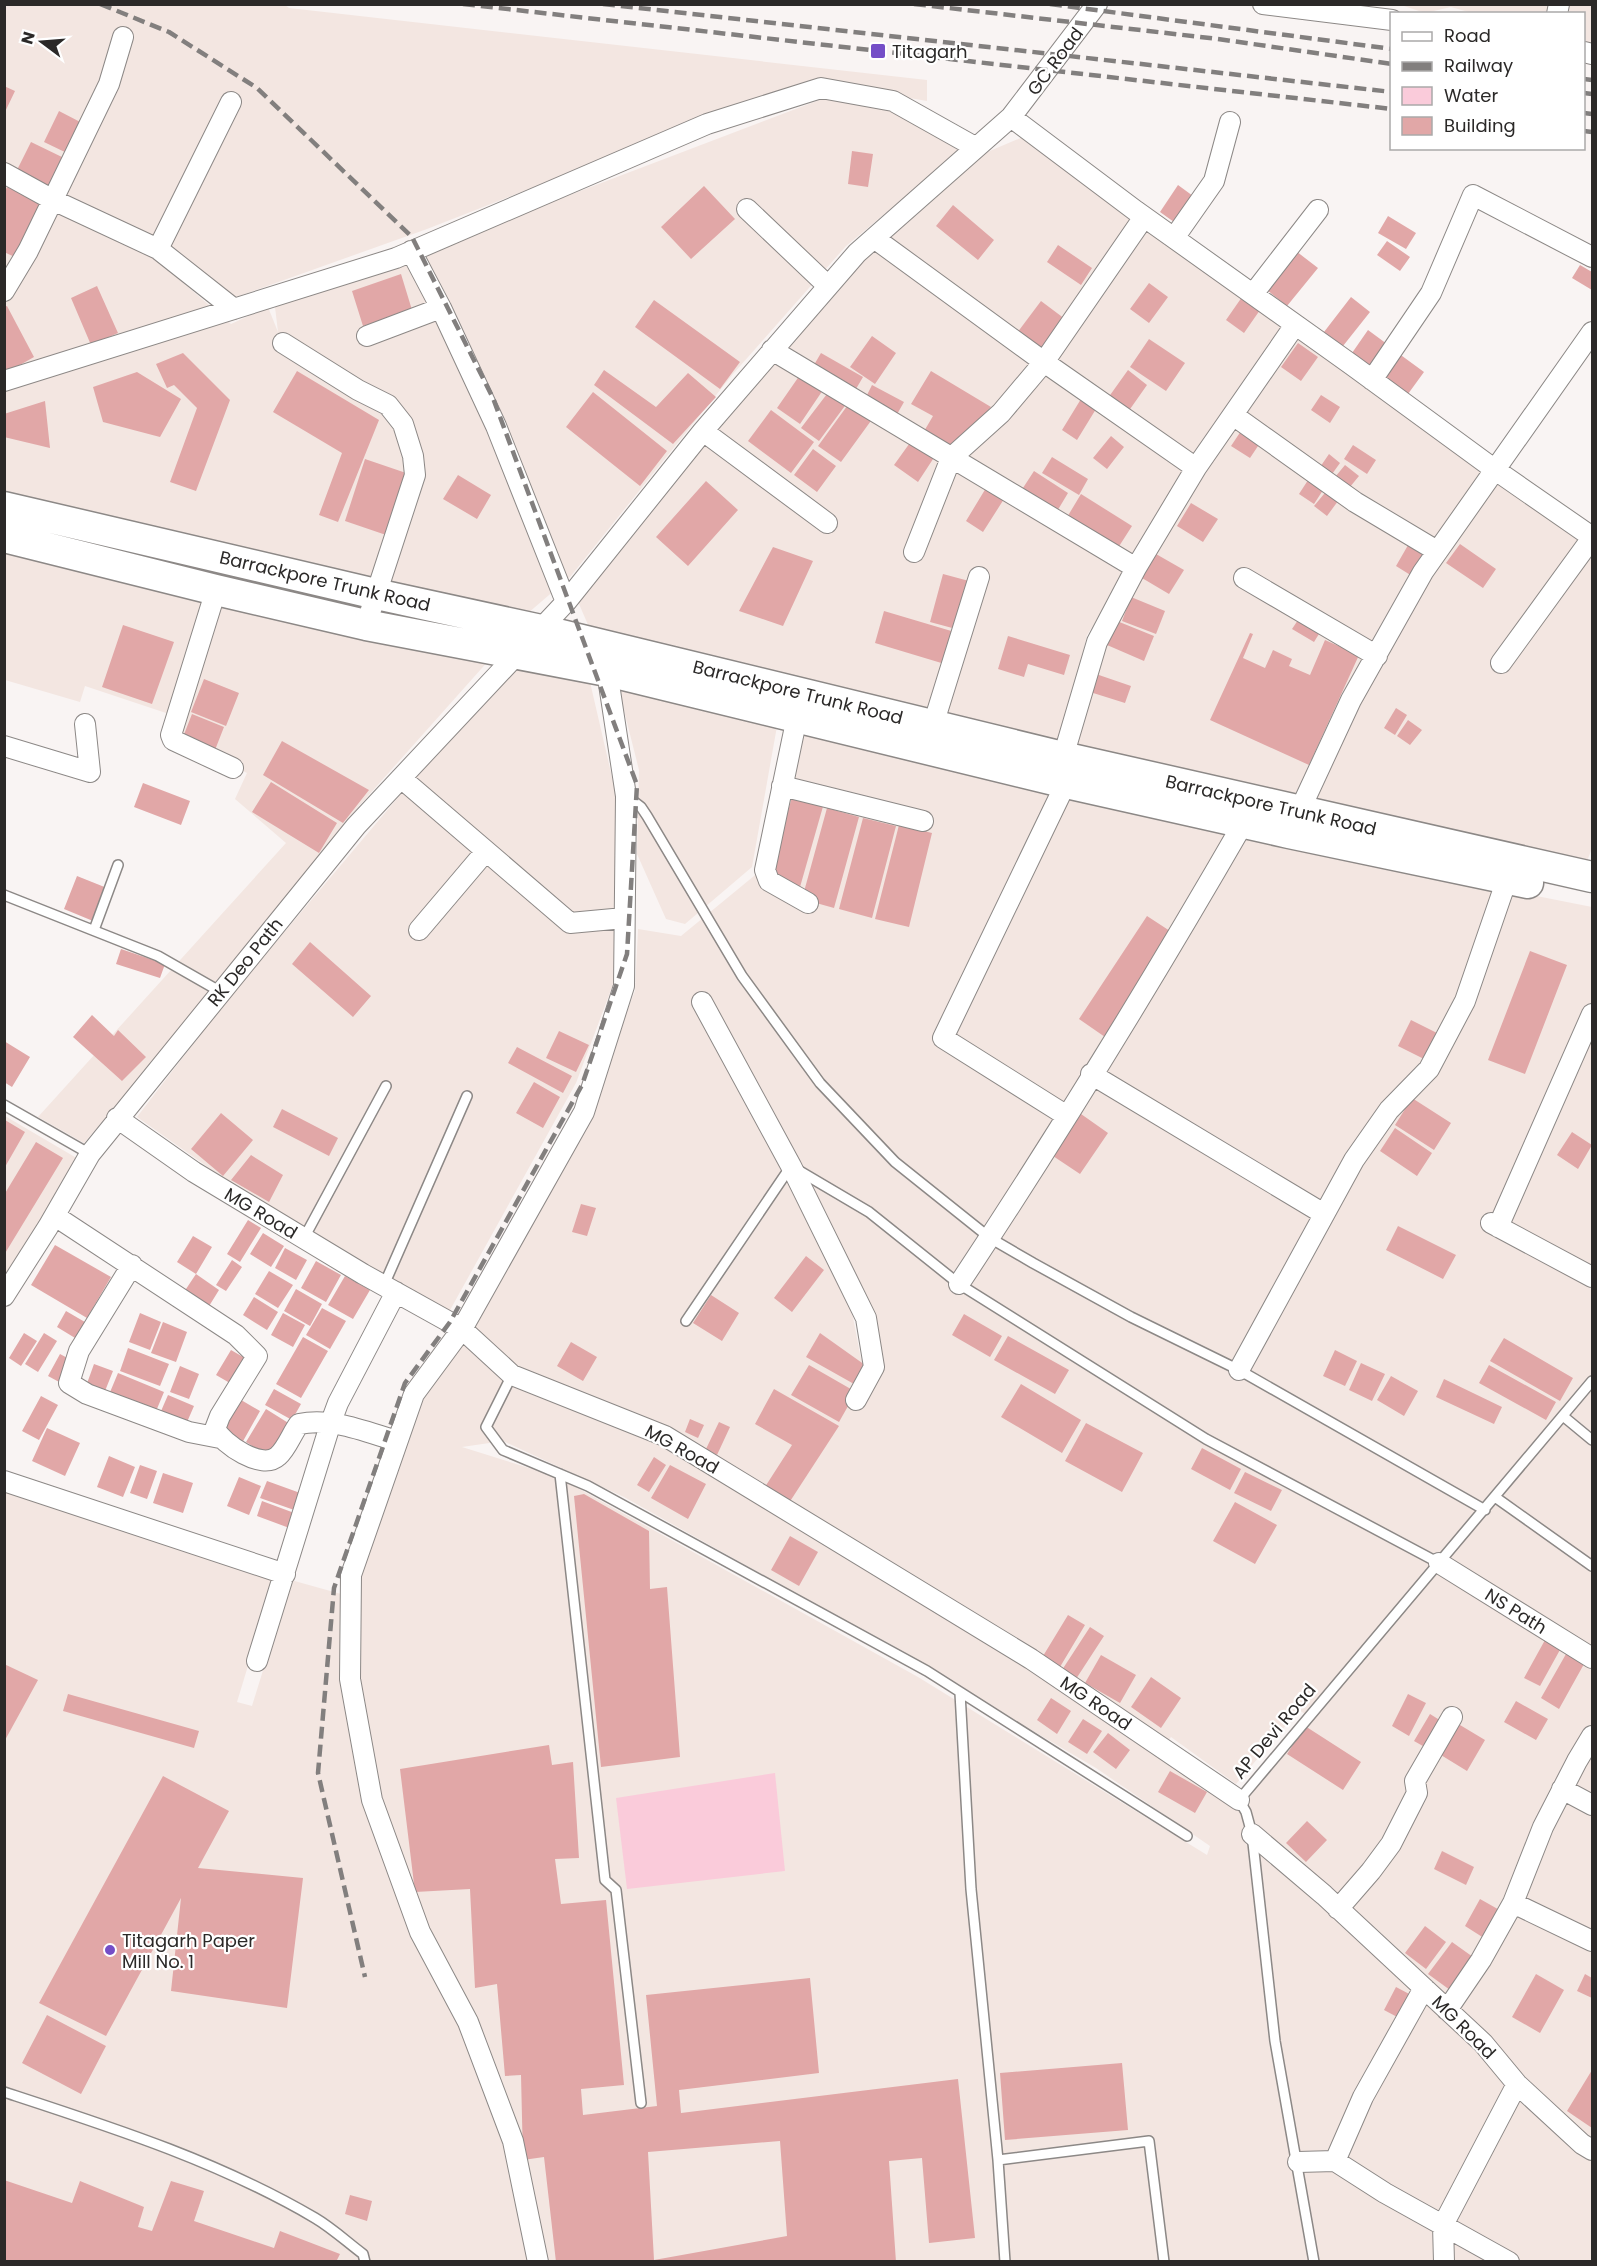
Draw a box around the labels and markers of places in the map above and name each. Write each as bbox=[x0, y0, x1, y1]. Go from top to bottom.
place label: Titagarh bbox=[892, 39, 967, 64]
marker: Titagarh bbox=[869, 42, 887, 60]
place label: Titagarh Paper Mill No. 1 bbox=[122, 1928, 255, 1974]
marker: Titagarh Paper Mill No. 1 bbox=[103, 1943, 117, 1957]

